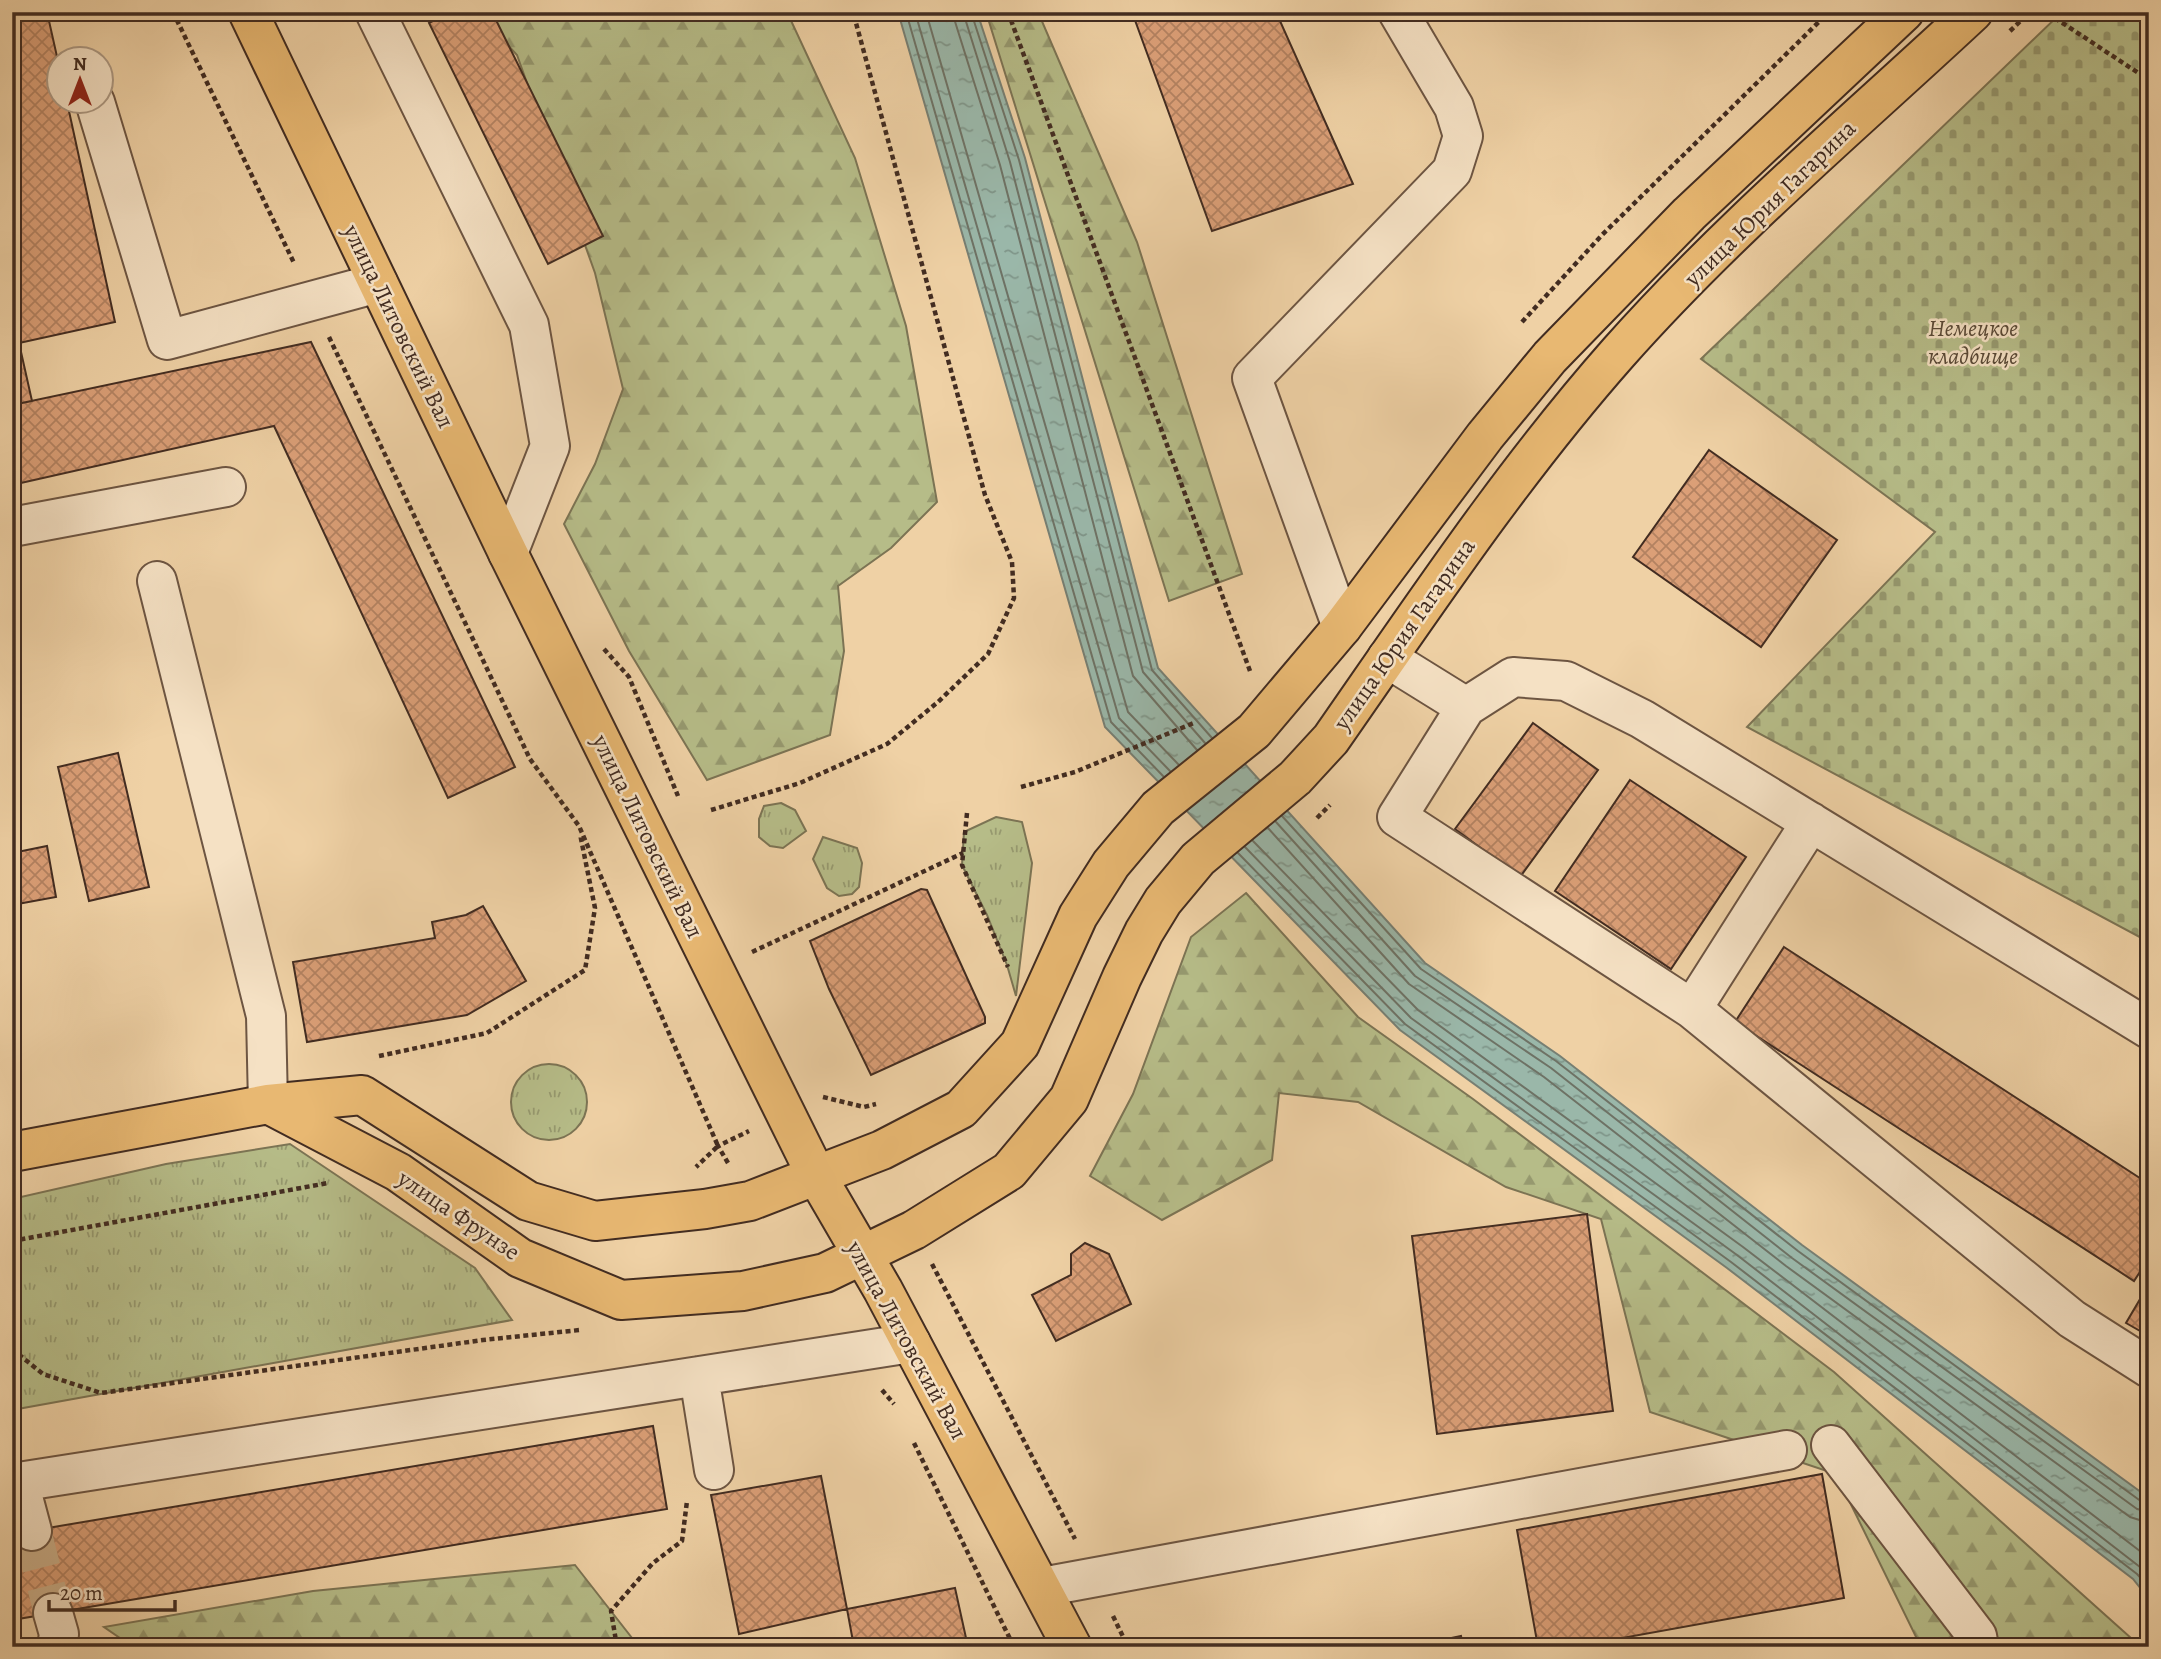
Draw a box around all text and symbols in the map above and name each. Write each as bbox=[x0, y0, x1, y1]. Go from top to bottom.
north arrow bbox=[46, 46, 116, 116]
text: N bbox=[73, 51, 87, 77]
street label: улица Юрия Гагарина bbox=[1676, 113, 1863, 294]
street label: улица Литовский Вал bbox=[335, 218, 462, 433]
park label: Немецкое кладбище bbox=[1928, 312, 2018, 372]
street label: улица Юрия Гагарина bbox=[1325, 532, 1482, 737]
street label: улица Литовский Вал bbox=[584, 728, 711, 943]
street label: улица Фрунзе bbox=[391, 1162, 526, 1268]
street label: улица Литовский Вал bbox=[839, 1234, 975, 1445]
scale bar bbox=[49, 1568, 175, 1612]
text: 20 m bbox=[60, 1579, 103, 1607]

